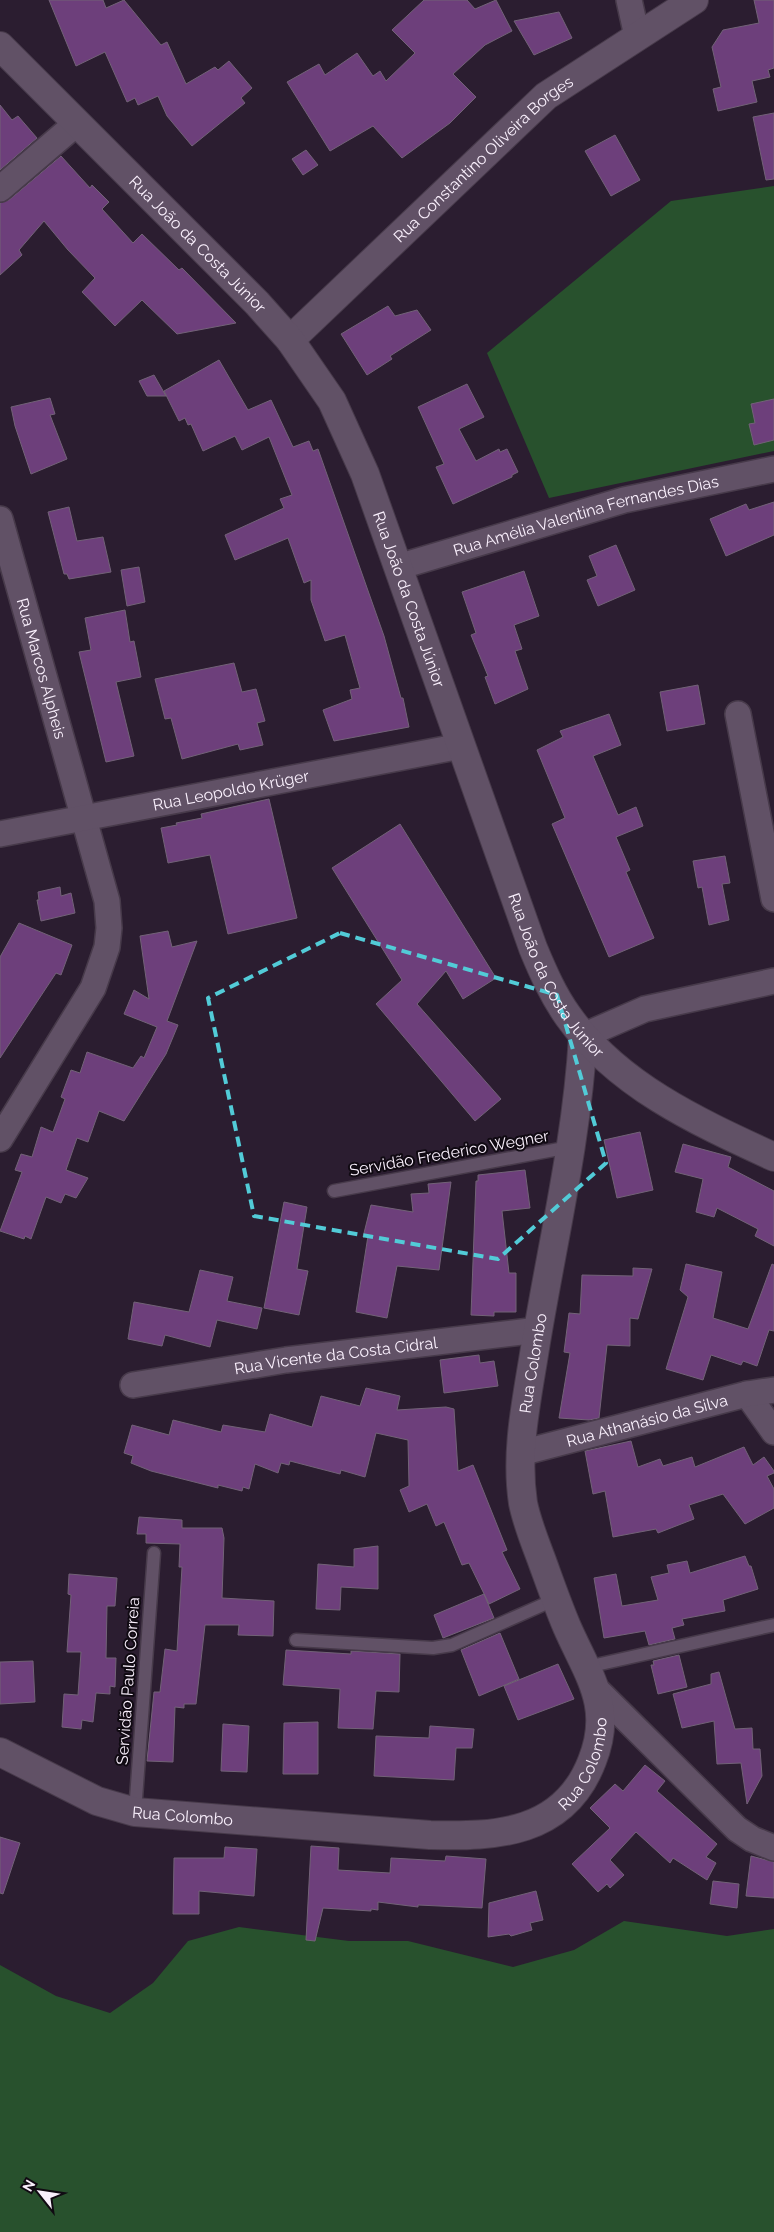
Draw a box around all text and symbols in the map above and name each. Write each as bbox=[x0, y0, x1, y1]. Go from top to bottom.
street label: Rua Constantino Oliveira Borges bbox=[389, 71, 577, 246]
street label: Rua João da Costa Júnior bbox=[126, 172, 271, 317]
street label: Rua Amélia Valentina Fernandes Dias bbox=[451, 471, 720, 560]
street label: Rua João da Costa Júnior bbox=[369, 509, 449, 690]
street label: Rua Marcos Alpheis bbox=[13, 596, 71, 741]
street label: Rua Leopoldo Krüger bbox=[151, 766, 311, 814]
street label: Rua João da Costa Júnior bbox=[505, 890, 608, 1062]
street label: Servidão Frederico Wegner bbox=[348, 1126, 551, 1180]
street label: Rua Colombo bbox=[515, 1312, 550, 1415]
street label: Rua Vicente da Costa Cidral bbox=[233, 1332, 439, 1378]
street label: Rua Athanásio da Silva bbox=[564, 1390, 730, 1450]
street label: Servidão Paulo Correia bbox=[113, 1596, 143, 1766]
street label: Rua Colombo bbox=[554, 1717, 610, 1814]
street label: Rua Colombo bbox=[131, 1802, 234, 1829]
north arrow bbox=[15, 2167, 65, 2217]
text: N bbox=[19, 2177, 38, 2194]

